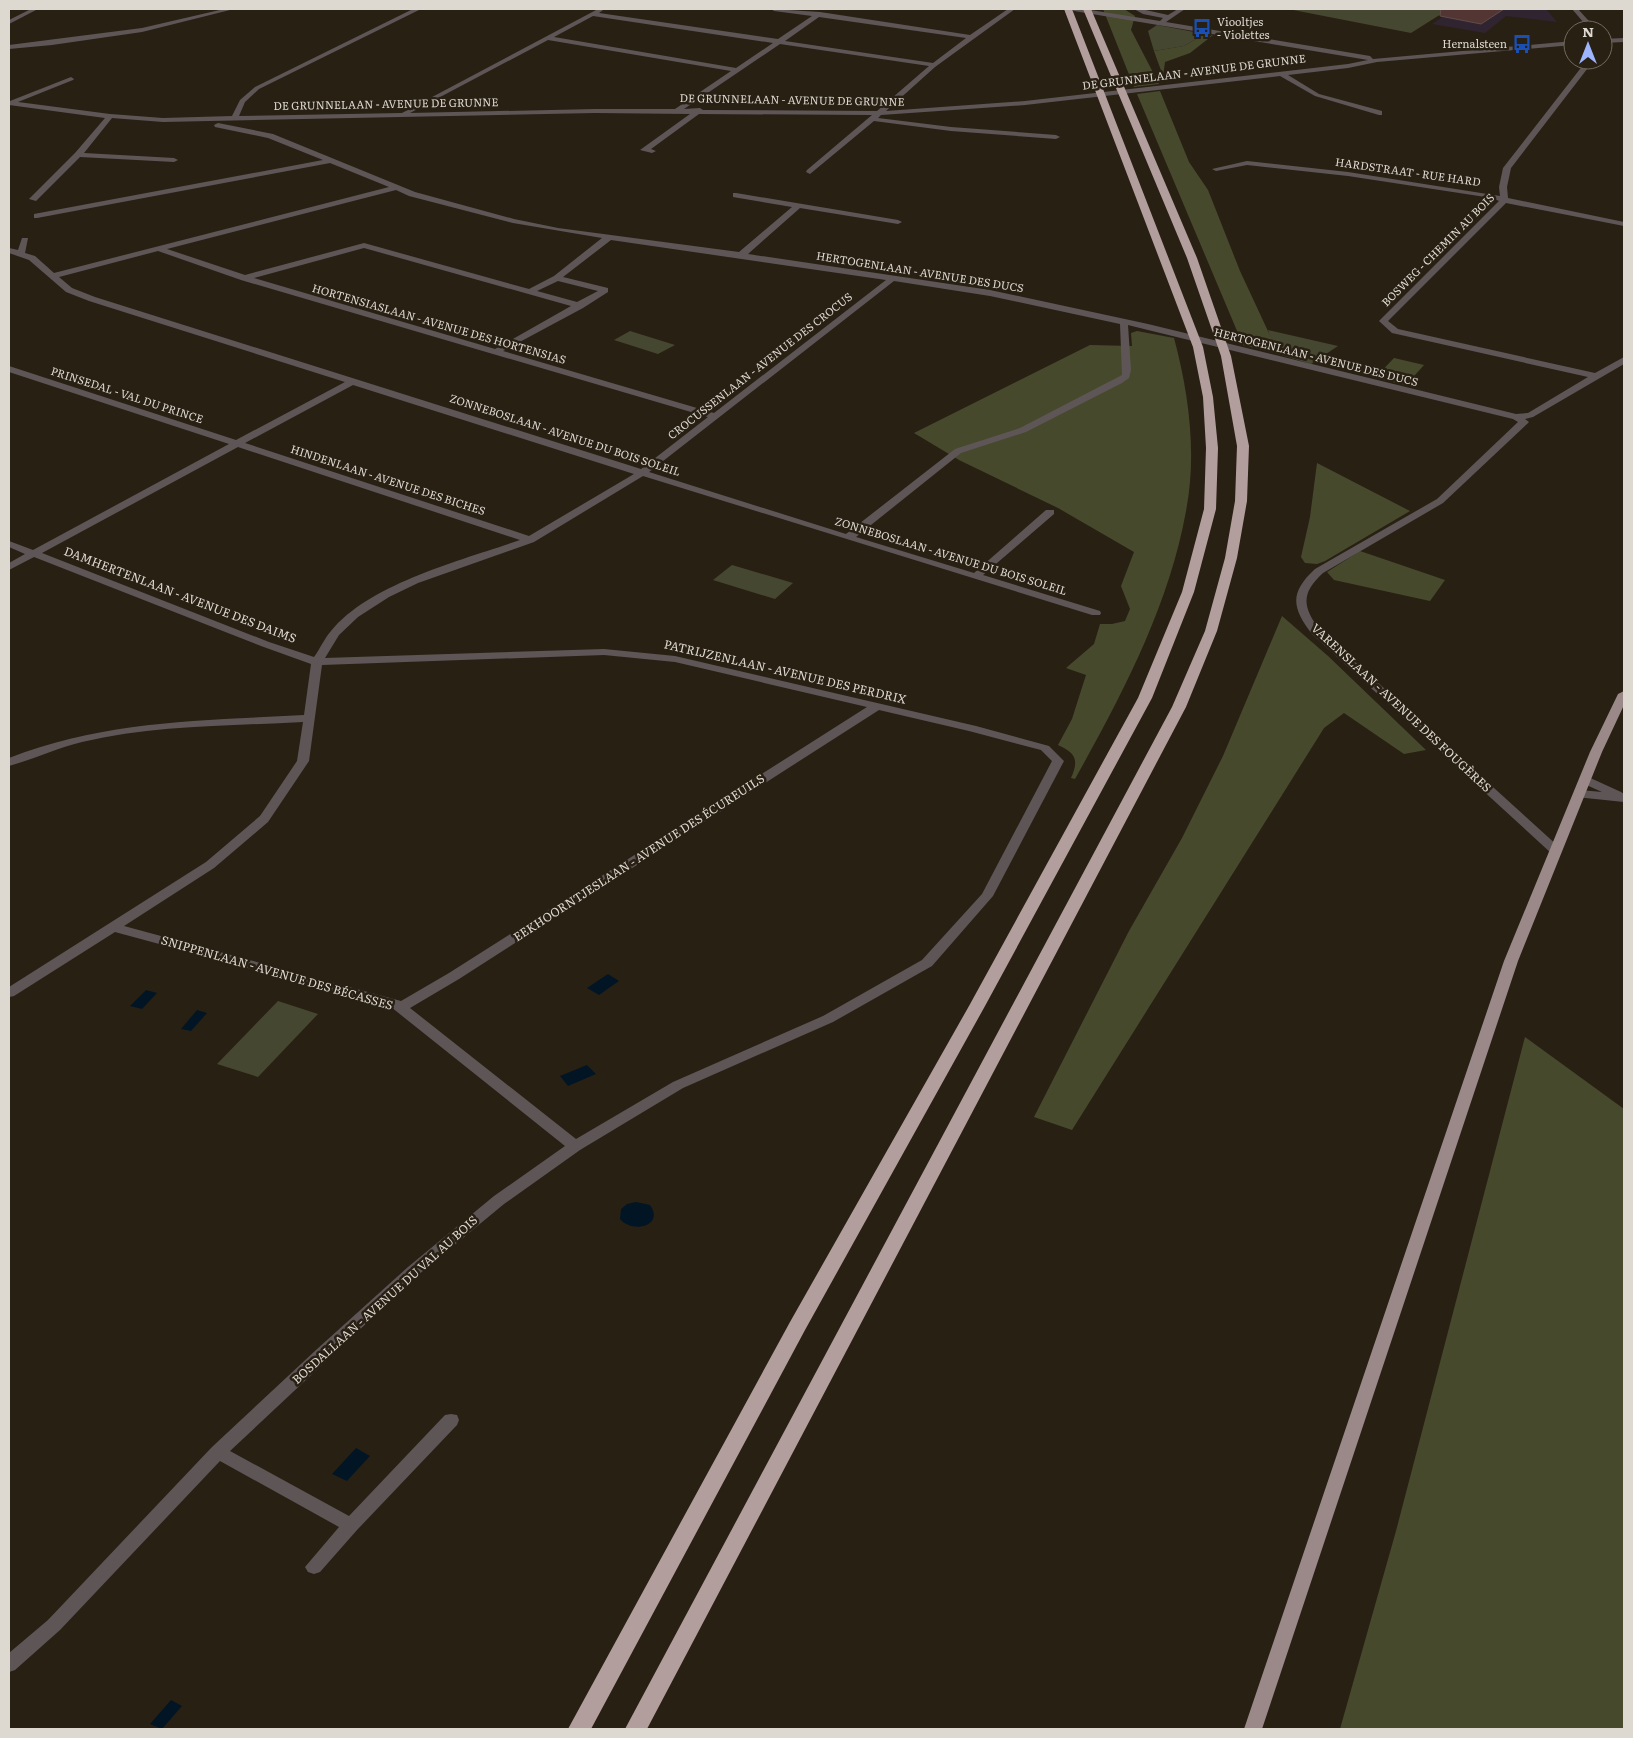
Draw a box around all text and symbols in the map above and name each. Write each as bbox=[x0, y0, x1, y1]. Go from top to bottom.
place label: Viooltjes - Violettes bbox=[1217, 13, 1269, 42]
bus stop icon: Viooltjes - Violettes bbox=[1191, 17, 1213, 39]
north arrow bbox=[1563, 20, 1613, 70]
text: N bbox=[1582, 21, 1594, 41]
bus stop icon: Hernalsteen bbox=[1511, 33, 1533, 55]
place label: Hernalsteen bbox=[1442, 35, 1507, 51]
street label: DE GRUNNELAAN - AVENUE DE GRUNNE bbox=[1081, 49, 1306, 93]
street label: DE GRUNNELAAN - AVENUE DE GRUNNE bbox=[679, 89, 905, 109]
street label: DE GRUNNELAAN - AVENUE DE GRUNNE bbox=[273, 93, 499, 113]
street label: HARDSTRAAT - RUE HARD bbox=[1334, 153, 1482, 189]
street label: BOSWEG - CHEMIN AU BOIS bbox=[1377, 189, 1497, 309]
street label: HERTOGENLAAN - AVENUE DES DUCS bbox=[815, 247, 1025, 295]
street label: HORTENSIASLAAN - AVENUE DES HORTENSIAS bbox=[310, 279, 568, 367]
street label: CROCUSSENLAAN - AVENUE DES CROCUS bbox=[664, 288, 855, 442]
street label: HERTOGENLAAN - AVENUE DES DUCS bbox=[1213, 323, 1420, 389]
street label: PRINSEDAL - VAL DU PRINCE bbox=[49, 362, 206, 426]
street label: ZONNEBOSLAAN - AVENUE DU BOIS SOLEIL bbox=[448, 389, 683, 479]
street label: HINDENLAAN - AVENUE DES BICHES bbox=[289, 440, 488, 518]
street label: ZONNEBOSLAAN - AVENUE DU BOIS SOLEIL bbox=[833, 512, 1069, 598]
street label: DAMHERTENLAAN - AVENUE DES DAIMS bbox=[62, 541, 299, 647]
street label: VARENSLAAN - AVENUE DES FOUGÈRES bbox=[1308, 619, 1496, 796]
street label: PATRIJZENLAAN - AVENUE DES PERDRIX bbox=[662, 634, 909, 708]
street label: EEKHOORNTJESLAAN - AVENUE DES ÉCUREUILS bbox=[509, 769, 768, 945]
street label: SNIPPENLAAN - AVENUE DES BÉCASSES bbox=[159, 930, 395, 1014]
street label: BOSDALLAAN - AVENUE DU VAL AU BOIS bbox=[288, 1211, 481, 1388]

